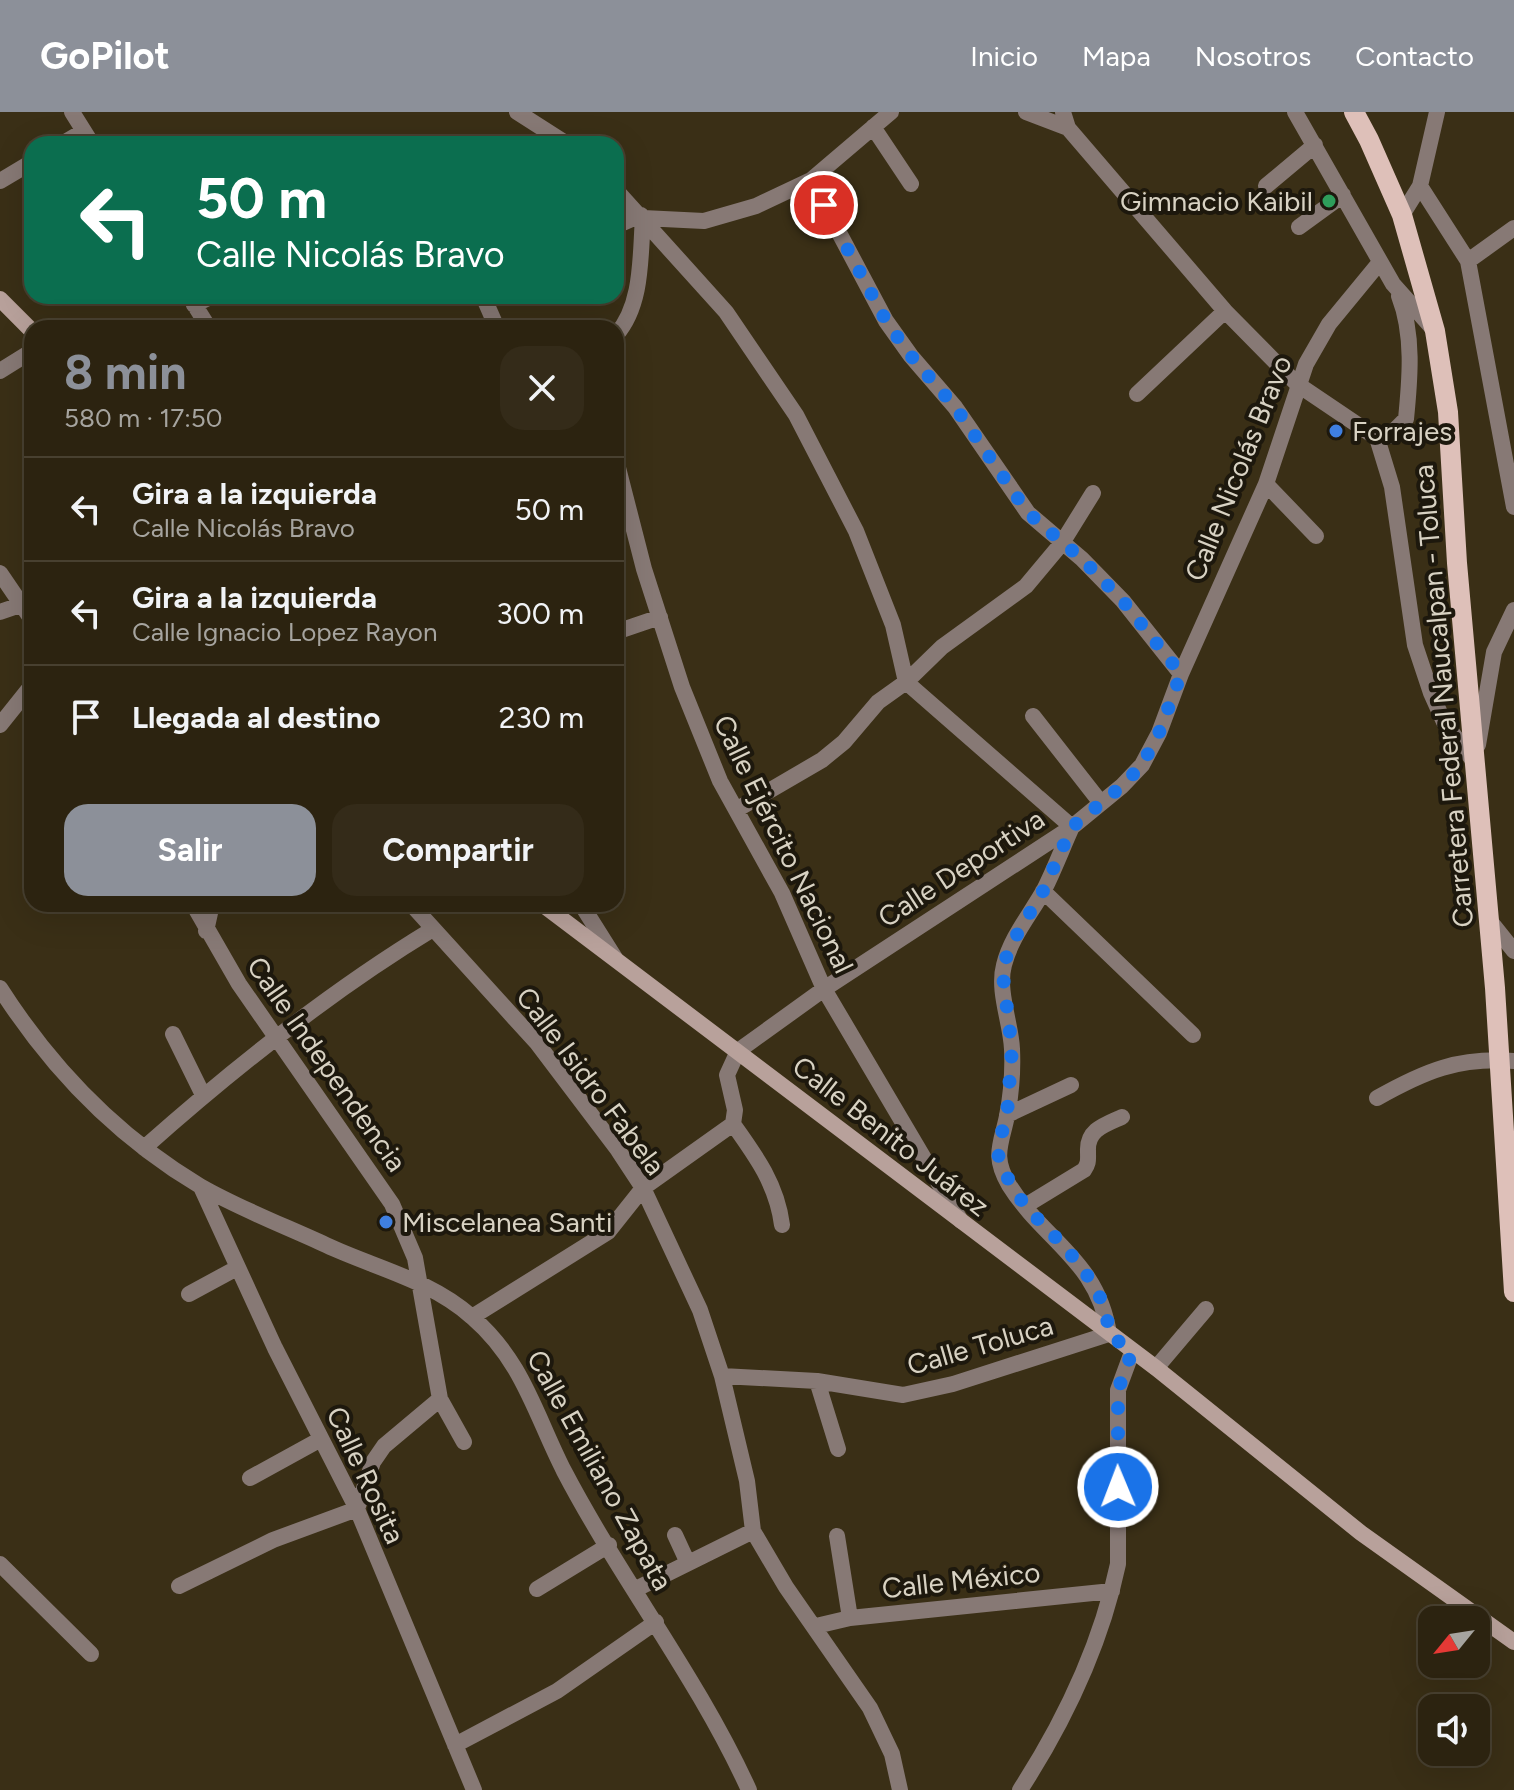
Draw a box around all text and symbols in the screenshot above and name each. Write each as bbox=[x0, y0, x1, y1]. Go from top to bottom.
text: GoPilot bbox=[40, 33, 170, 79]
text: Inicio bbox=[970, 39, 1038, 73]
text: Mapa bbox=[1082, 39, 1151, 73]
text: Nosotros bbox=[1195, 39, 1311, 73]
text: Contacto bbox=[1355, 39, 1474, 73]
text: 50 m bbox=[196, 165, 327, 232]
icon: left bbox=[64, 168, 168, 272]
pin bbox=[790, 171, 858, 239]
icon: arrive bbox=[802, 183, 846, 227]
place label: Gimnacio Kaibil bbox=[1120, 184, 1313, 218]
marker: Gimnacio Kaibil bbox=[1320, 192, 1338, 210]
text: Calle Nicolás Bravo bbox=[196, 233, 505, 276]
text: 8 min bbox=[64, 343, 187, 401]
button: close bbox=[500, 346, 584, 430]
street label: Calle Nicolás Bravo bbox=[1177, 350, 1299, 586]
text: 580 m · 17:50 bbox=[64, 402, 222, 434]
place label: Forrajes bbox=[1352, 414, 1452, 448]
marker: Forrajes bbox=[1327, 422, 1345, 440]
street label: Carretera Federal Naucalpan - Toluca bbox=[1406, 463, 1480, 929]
text: Gira a la izquierda bbox=[132, 475, 377, 512]
icon: left bbox=[64, 487, 108, 531]
text: 50 m bbox=[515, 491, 584, 528]
text: Calle Nicolás Bravo bbox=[132, 512, 355, 544]
text: Gira a la izquierda bbox=[132, 579, 377, 616]
icon: left bbox=[64, 591, 108, 635]
text: 300 m bbox=[496, 595, 584, 632]
text: Calle Ignacio Lopez Rayon bbox=[132, 616, 437, 648]
icon: arrive bbox=[64, 695, 108, 739]
text: Llegada al destino bbox=[132, 699, 380, 736]
text: 230 m bbox=[499, 699, 584, 736]
street label: Calle Ejército Nacional bbox=[707, 709, 861, 979]
street label: Calle Deportiva bbox=[871, 802, 1051, 934]
button: Salir bbox=[64, 804, 316, 896]
button: Compartir bbox=[332, 804, 584, 896]
street label: Calle Independencia bbox=[240, 950, 414, 1178]
street label: Calle Isidro Fabela bbox=[509, 980, 673, 1182]
street label: Calle Benito Juárez bbox=[786, 1049, 996, 1223]
place label: Miscelanea Santi bbox=[402, 1205, 612, 1239]
marker: Miscelanea Santi bbox=[377, 1213, 395, 1231]
street label: Calle Toluca bbox=[903, 1308, 1057, 1382]
street label: Calle Emiliano Zapata bbox=[520, 1344, 680, 1596]
street label: Calle Rosita bbox=[320, 1401, 412, 1549]
position arrow bbox=[1076, 1445, 1160, 1529]
street label: Calle México bbox=[880, 1555, 1042, 1605]
north arrow bbox=[1418, 1606, 1490, 1678]
map controls bbox=[1418, 1606, 1490, 1766]
button: sound bbox=[1418, 1694, 1490, 1766]

